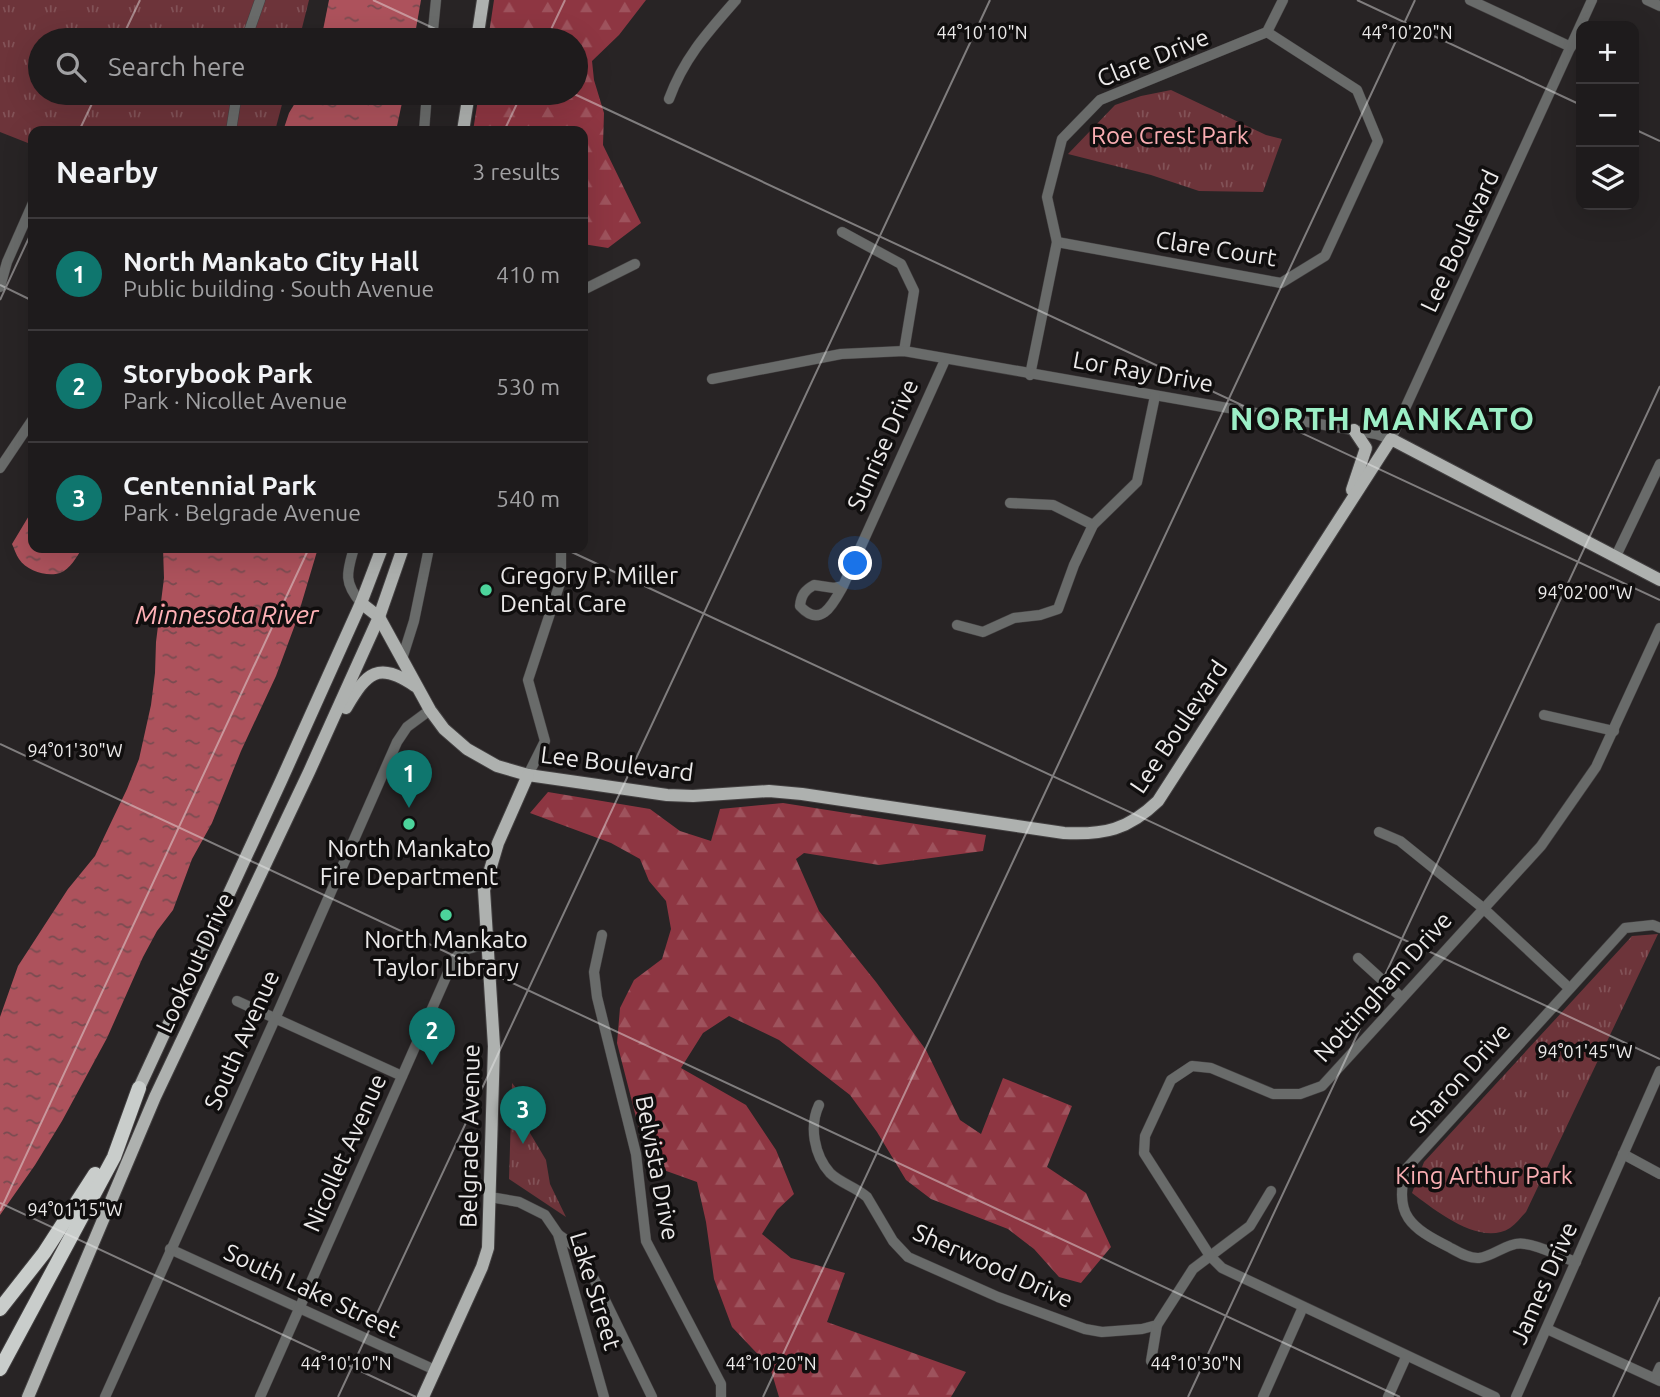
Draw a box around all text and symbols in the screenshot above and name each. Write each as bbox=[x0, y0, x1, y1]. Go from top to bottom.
map controls bbox=[1576, 21, 1639, 210]
button: + bbox=[1576, 21, 1639, 84]
text: 44°10'10"N bbox=[936, 22, 1028, 42]
text: 44°10'20"N bbox=[1361, 22, 1453, 42]
street label: Clare Drive bbox=[1093, 23, 1213, 92]
search box bbox=[28, 28, 588, 105]
icon: search bbox=[52, 48, 90, 86]
text: Search here bbox=[108, 52, 245, 81]
button: − bbox=[1576, 84, 1639, 147]
park label: Roe Crest Park bbox=[1091, 122, 1249, 149]
button: layers bbox=[1576, 147, 1639, 210]
text: Nearby bbox=[56, 155, 158, 189]
text: 3 results bbox=[472, 159, 560, 184]
street label: Lee Boulevard bbox=[1415, 165, 1504, 316]
street label: Clare Court bbox=[1154, 226, 1279, 271]
text: North Mankato City Hall bbox=[123, 247, 419, 276]
text: 1 bbox=[73, 262, 85, 287]
text: 410 m bbox=[496, 262, 560, 287]
text: Public building · South Avenue bbox=[123, 276, 434, 301]
street label: Lor Ray Drive bbox=[1071, 346, 1215, 397]
text: Storybook Park bbox=[123, 359, 313, 388]
text: 2 bbox=[73, 374, 85, 399]
text: 530 m bbox=[496, 374, 560, 399]
street label: Sunrise Drive bbox=[842, 375, 924, 515]
text: Park · Nicollet Avenue bbox=[123, 388, 348, 413]
district label: NORTH MANKATO bbox=[1230, 400, 1536, 436]
text: Centennial Park bbox=[123, 471, 317, 500]
text: 3 bbox=[73, 486, 85, 511]
text: 540 m bbox=[496, 486, 560, 511]
text: Park · Belgrade Avenue bbox=[123, 500, 361, 525]
your location bbox=[838, 546, 872, 580]
place label: Gregory P. Miller Dental Care bbox=[500, 562, 678, 617]
marker: Gregory P. Miller Dental Care bbox=[478, 582, 494, 598]
text: 94°02'00"W bbox=[1537, 582, 1633, 602]
water label: Minnesota River bbox=[135, 600, 320, 629]
street label: Lee Boulevard bbox=[1124, 655, 1233, 798]
text: 94°01'30"W bbox=[27, 740, 123, 760]
street label: Lee Boulevard bbox=[539, 741, 695, 786]
pin: 1 bbox=[386, 750, 432, 808]
marker: North Mankato Fire Department bbox=[401, 816, 417, 832]
place label: North Mankato Fire Department bbox=[320, 835, 499, 890]
street label: Lookout Drive bbox=[150, 889, 239, 1037]
street label: Nottingham Drive bbox=[1308, 906, 1457, 1067]
marker: North Mankato Taylor Library bbox=[438, 907, 454, 923]
place label: North Mankato Taylor Library bbox=[364, 926, 528, 981]
street label: South Avenue bbox=[199, 966, 284, 1114]
pin: 2 bbox=[409, 1007, 455, 1065]
street label: Sharon Drive bbox=[1404, 1017, 1516, 1138]
text: 94°01'45"W bbox=[1537, 1041, 1633, 1061]
street label: Belgrade Avenue bbox=[454, 1044, 485, 1228]
street label: Nicollet Avenue bbox=[298, 1070, 391, 1236]
pin: 3 bbox=[500, 1086, 546, 1144]
street label: Belvista Drive bbox=[630, 1093, 685, 1242]
park label: King Arthur Park bbox=[1395, 1162, 1573, 1189]
text: 94°01'15"W bbox=[27, 1199, 123, 1219]
street label: Sherwood Drive bbox=[909, 1218, 1077, 1313]
street label: James Drive bbox=[1505, 1218, 1582, 1348]
street label: Lake Street bbox=[565, 1229, 626, 1354]
street label: South Lake Street bbox=[220, 1238, 405, 1343]
text: 44°10'10"N bbox=[300, 1353, 392, 1373]
text: 44°10'20"N bbox=[725, 1353, 817, 1373]
text: 44°10'30"N bbox=[1150, 1353, 1242, 1373]

